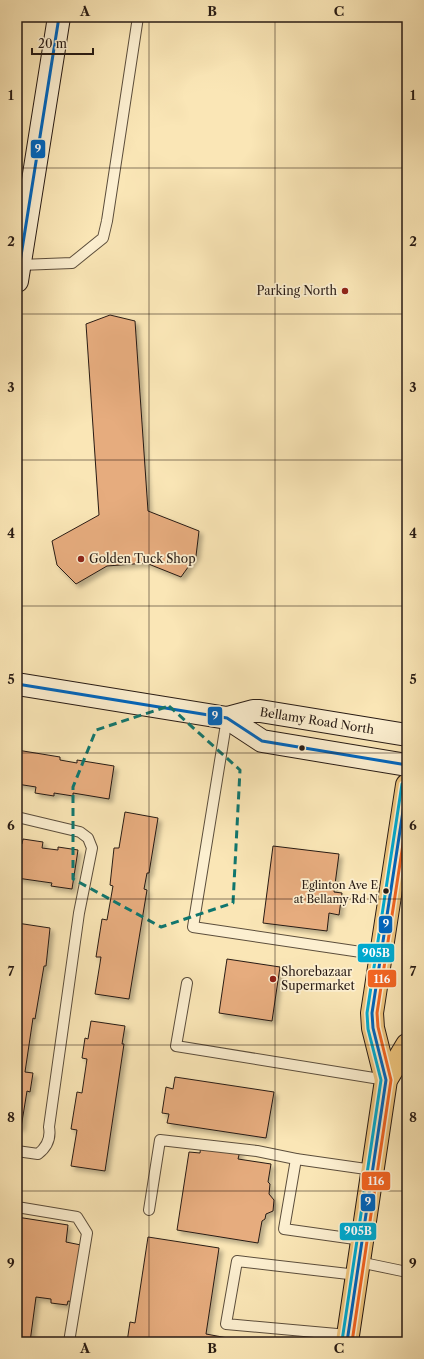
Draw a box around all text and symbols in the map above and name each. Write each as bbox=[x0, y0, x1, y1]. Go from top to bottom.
text: A bbox=[79, 3, 91, 19]
text: B bbox=[207, 3, 217, 19]
text: C bbox=[334, 3, 344, 19]
scale bar bbox=[32, 30, 93, 56]
text: 20 m bbox=[38, 36, 67, 51]
text: 1 bbox=[8, 87, 14, 103]
text: 1 bbox=[410, 87, 416, 103]
line badge: 9 bbox=[30, 139, 46, 159]
text: 9 bbox=[35, 142, 42, 156]
text: 2 bbox=[7, 233, 15, 249]
text: 2 bbox=[409, 233, 417, 249]
place label: Parking North bbox=[256, 283, 337, 298]
marker: Parking North bbox=[340, 286, 350, 296]
text: 3 bbox=[7, 379, 15, 395]
text: 3 bbox=[409, 379, 417, 395]
text: 4 bbox=[7, 525, 15, 541]
text: 4 bbox=[409, 525, 417, 541]
place label: Golden Tuck Shop bbox=[89, 551, 196, 566]
marker: Golden Tuck Shop bbox=[76, 554, 86, 564]
text: 5 bbox=[7, 671, 15, 687]
text: 5 bbox=[409, 671, 417, 687]
street label: Bellamy Road North bbox=[259, 704, 376, 737]
line badge: 9 bbox=[207, 706, 223, 726]
text: 9 bbox=[212, 709, 219, 723]
unlabelled marker bbox=[297, 743, 307, 753]
text: 6 bbox=[7, 817, 15, 833]
text: 6 bbox=[409, 817, 417, 833]
place label: Eglinton Ave E at Bellamy Rd N bbox=[294, 878, 378, 906]
marker: Eglinton Ave E at Bellamy Rd N bbox=[381, 886, 391, 896]
line badge: 9 bbox=[378, 915, 393, 934]
text: 9 bbox=[383, 917, 390, 931]
line badge: 905B bbox=[357, 943, 395, 963]
text: 905B bbox=[362, 946, 390, 960]
text: 7 bbox=[8, 963, 15, 979]
text: 7 bbox=[410, 963, 417, 979]
place label: Shorebazaar Supermarket bbox=[281, 964, 355, 993]
line badge: 116 bbox=[367, 969, 397, 988]
text: 116 bbox=[374, 972, 391, 986]
marker: Shorebazaar Supermarket bbox=[268, 974, 278, 984]
text: 8 bbox=[7, 1109, 15, 1125]
text: 8 bbox=[409, 1109, 417, 1125]
line badge: 116 bbox=[361, 1171, 391, 1191]
text: 116 bbox=[368, 1174, 385, 1188]
line badge: 9 bbox=[360, 1193, 376, 1212]
text: 9 bbox=[365, 1195, 372, 1209]
line badge: 905B bbox=[339, 1222, 377, 1241]
text: 905B bbox=[344, 1224, 372, 1238]
text: 9 bbox=[7, 1255, 15, 1271]
text: 9 bbox=[409, 1255, 417, 1271]
text: A bbox=[79, 1340, 91, 1356]
text: B bbox=[207, 1340, 217, 1356]
text: C bbox=[334, 1340, 344, 1356]

